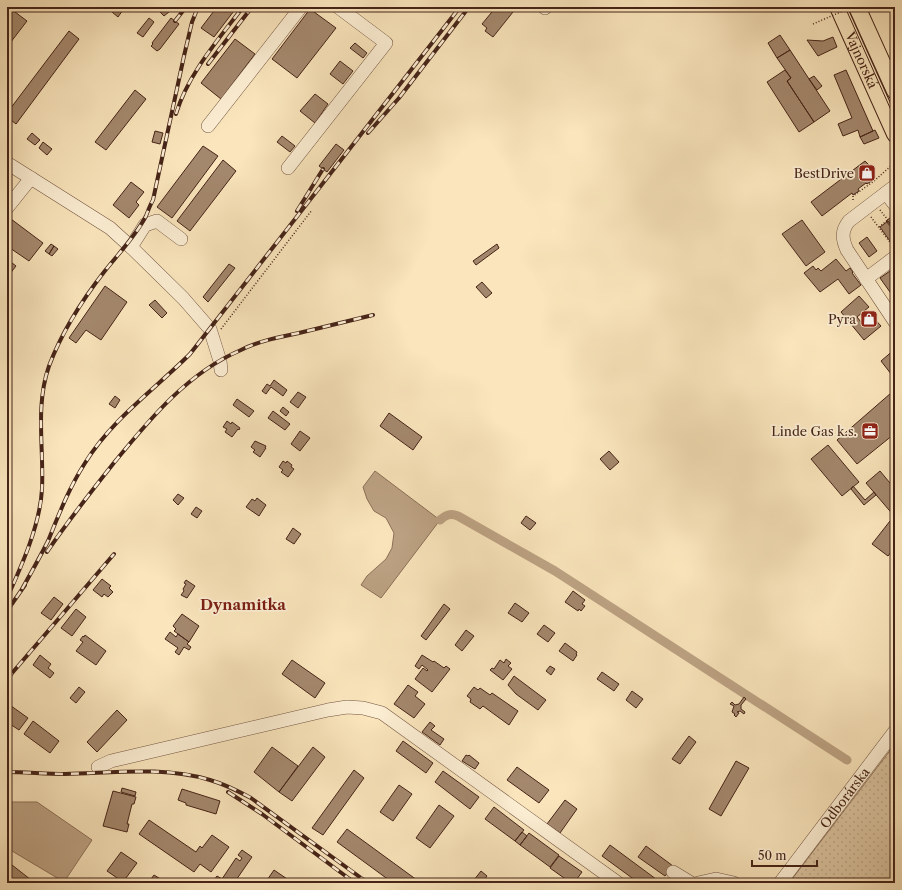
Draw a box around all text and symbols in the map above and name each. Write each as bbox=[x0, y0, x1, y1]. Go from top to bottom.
street label: Vajnorská bbox=[842, 28, 881, 91]
shop icon: BestDrive bbox=[857, 163, 877, 183]
place label: BestDrive bbox=[794, 165, 854, 181]
shop icon: Pyra bbox=[859, 309, 879, 329]
place label: Pyra bbox=[828, 311, 856, 327]
office icon: Linde Gas k.s. bbox=[860, 421, 880, 441]
place label: Linde Gas k.s. bbox=[771, 423, 857, 439]
district label: Dynamitka bbox=[200, 595, 286, 614]
street label: Odborárska bbox=[816, 764, 873, 831]
scale bar bbox=[752, 842, 817, 868]
text: 50 m bbox=[758, 848, 787, 863]

